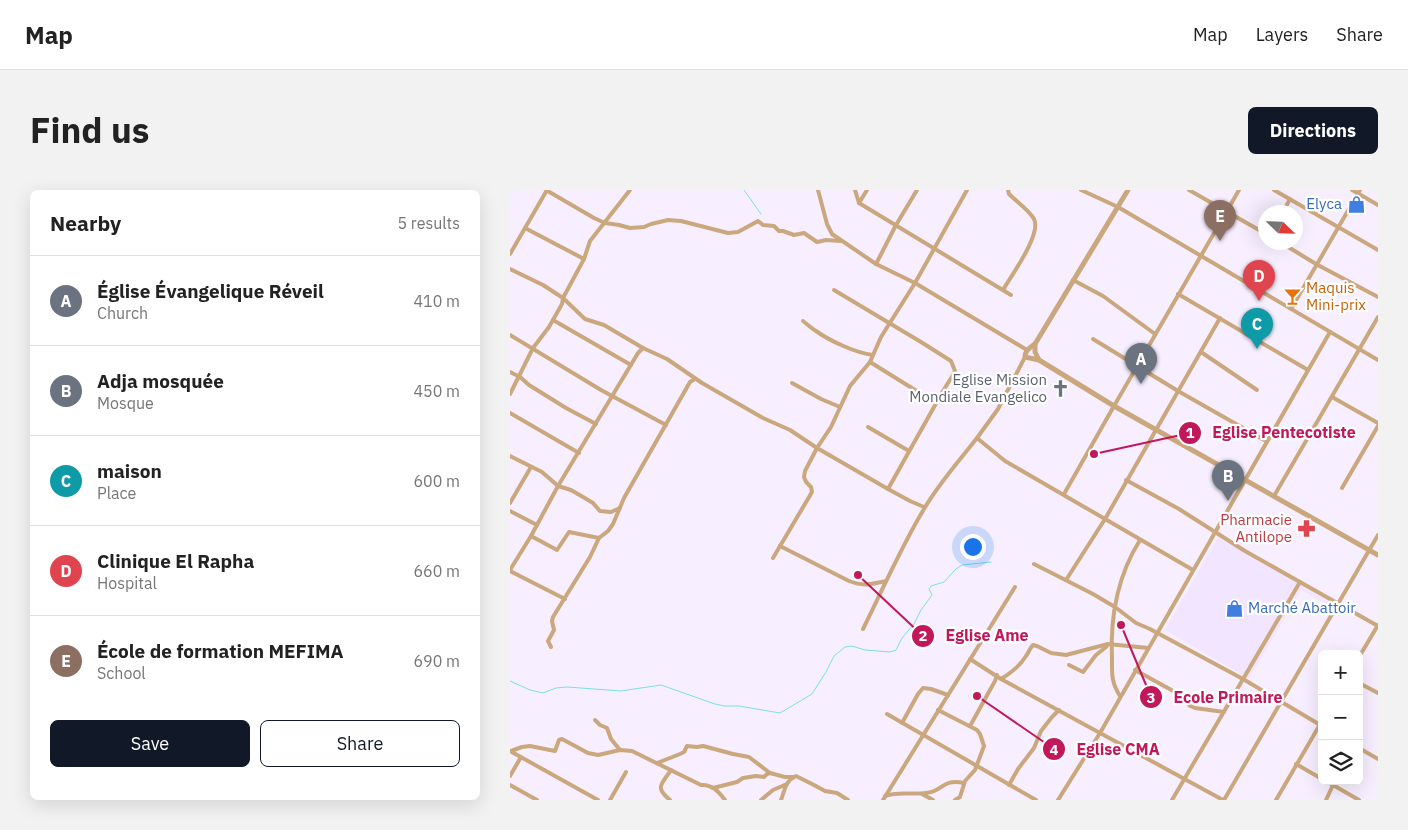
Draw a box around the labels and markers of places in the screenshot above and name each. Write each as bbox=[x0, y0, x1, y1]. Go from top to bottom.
place label: Elyca bbox=[1306, 194, 1342, 213]
shop icon: Elyca bbox=[1346, 194, 1366, 214]
pin: E bbox=[1204, 200, 1236, 241]
pin: D bbox=[1243, 260, 1275, 301]
place label: Maquis Mini-prix bbox=[1306, 278, 1366, 314]
bar icon: Maquis Mini-prix bbox=[1282, 287, 1302, 307]
pin: C bbox=[1241, 308, 1273, 349]
pin: A bbox=[1125, 343, 1157, 384]
place label: Eglise Mission Mondiale Evangelico bbox=[909, 370, 1047, 406]
church icon: Eglise Mission Mondiale Evangelico bbox=[1051, 379, 1071, 399]
callout: Eglise Pentecotiste bbox=[1178, 417, 1366, 448]
pin: B bbox=[1212, 460, 1244, 501]
place label: Pharmacie Antilope bbox=[1220, 510, 1292, 546]
pharmacy icon: Pharmacie Antilope bbox=[1296, 519, 1316, 539]
shop icon: Marché Abattoir bbox=[1224, 598, 1244, 618]
place label: Marché Abattoir bbox=[1248, 598, 1356, 617]
callout: Eglise Ame bbox=[910, 620, 1038, 651]
callout: Ecole Primaire bbox=[1139, 682, 1293, 713]
callout: Eglise CMA bbox=[1042, 734, 1170, 765]

